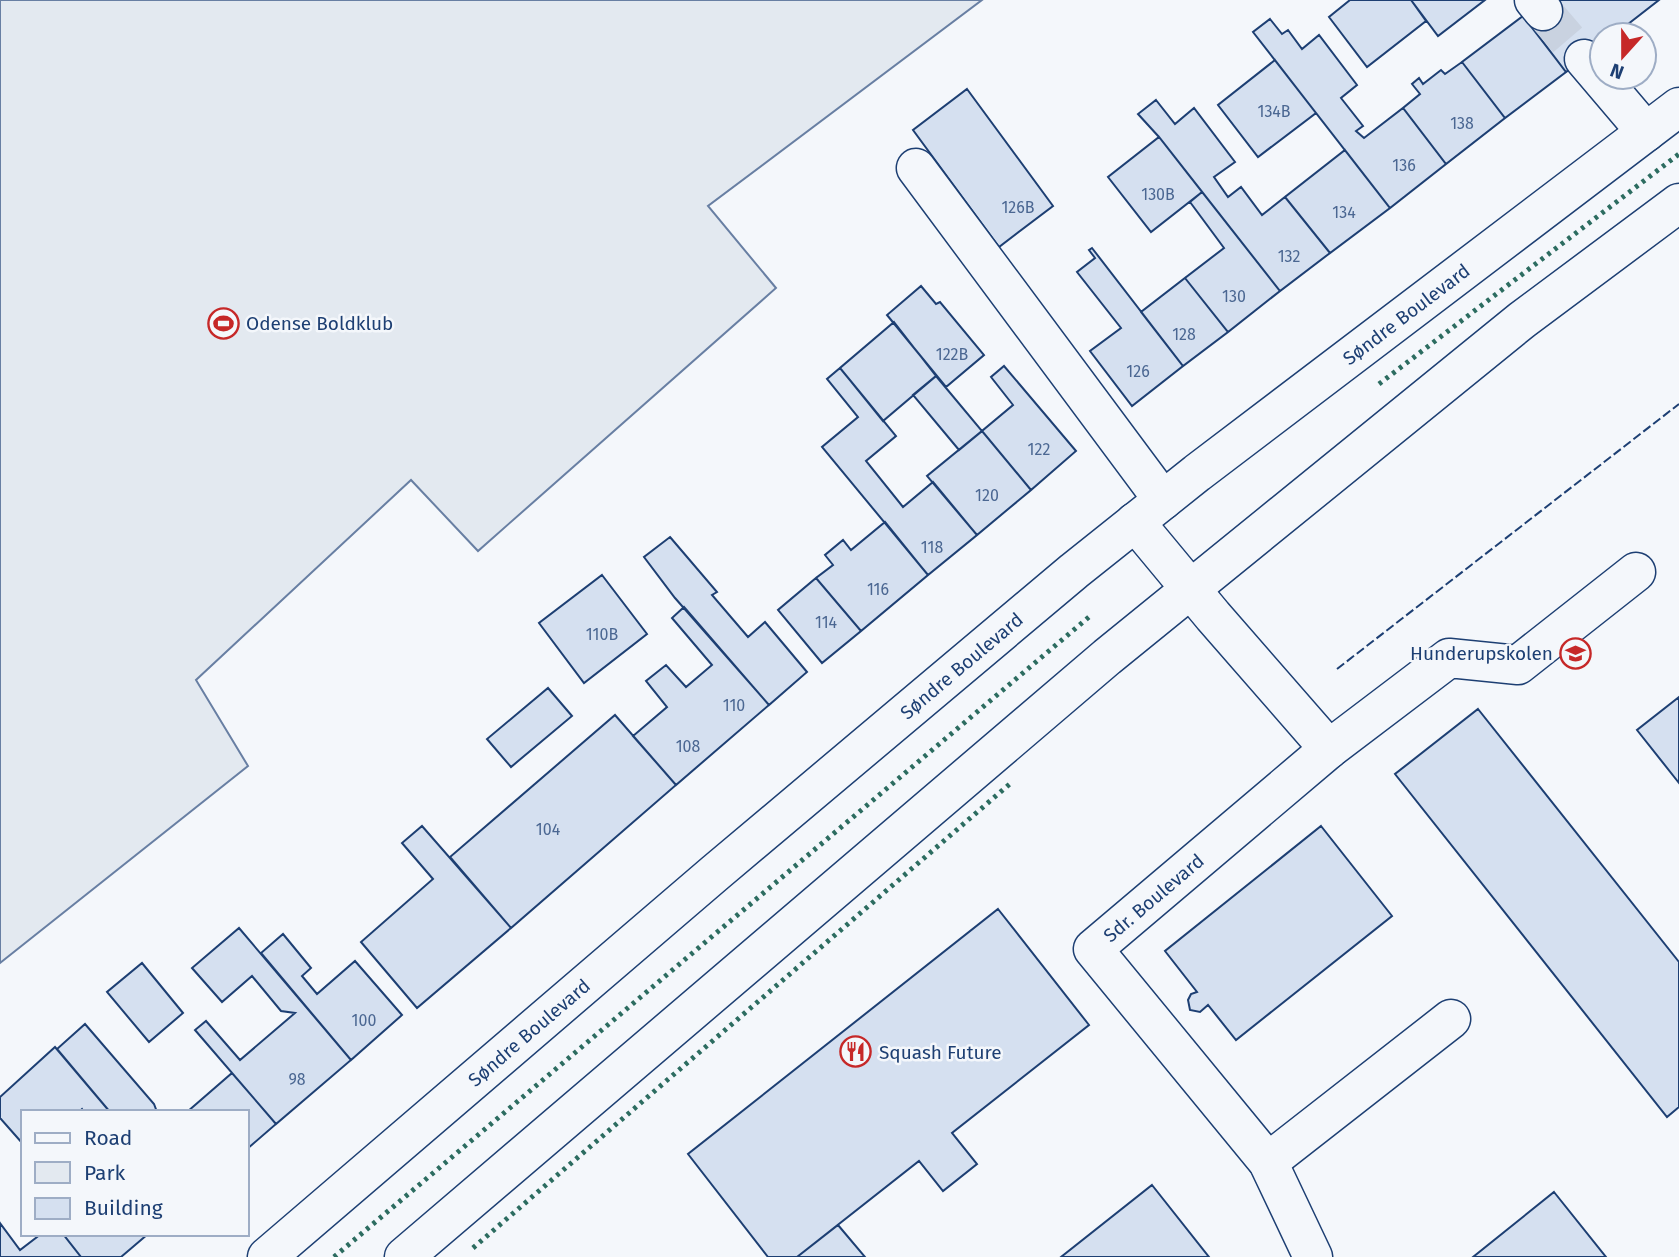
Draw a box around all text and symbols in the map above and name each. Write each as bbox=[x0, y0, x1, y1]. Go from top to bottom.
north arrow bbox=[1588, 21, 1658, 91]
text: N bbox=[1607, 58, 1627, 84]
house number: 134B bbox=[1257, 102, 1291, 121]
house number: 138 bbox=[1450, 114, 1474, 133]
house number: 136 bbox=[1392, 156, 1416, 175]
house number: 130B bbox=[1141, 185, 1175, 204]
house number: 126B bbox=[1001, 198, 1035, 217]
house number: 134 bbox=[1332, 203, 1356, 222]
house number: 132 bbox=[1278, 247, 1300, 266]
street label: Søndre Boulevard bbox=[1338, 259, 1474, 370]
house number: 130 bbox=[1222, 287, 1246, 306]
sports icon: Odense Boldklub bbox=[206, 306, 240, 340]
place label: Odense Boldklub bbox=[246, 312, 393, 335]
house number: 128 bbox=[1172, 325, 1196, 344]
house number: 122B bbox=[936, 345, 969, 364]
house number: 126 bbox=[1126, 362, 1150, 381]
house number: 122 bbox=[1028, 440, 1050, 459]
house number: 120 bbox=[975, 486, 999, 505]
house number: 118 bbox=[921, 538, 943, 557]
house number: 116 bbox=[867, 580, 889, 599]
street label: Søndre Boulevard bbox=[896, 608, 1028, 724]
house number: 114 bbox=[815, 613, 838, 632]
house number: 110B bbox=[586, 625, 618, 644]
school or university icon: Hunderupskolen bbox=[1559, 636, 1593, 670]
place label: Hunderupskolen bbox=[1410, 642, 1553, 665]
house number: 110 bbox=[723, 696, 745, 715]
house number: 108 bbox=[676, 737, 701, 756]
house number: 104 bbox=[536, 820, 561, 839]
street label: Sdr. Boulevard bbox=[1099, 849, 1209, 947]
street label: Søndre Boulevard bbox=[464, 974, 595, 1091]
house number: 100 bbox=[352, 1011, 376, 1030]
restaurant icon: Squash Future bbox=[839, 1035, 873, 1069]
place label: Squash Future bbox=[879, 1041, 1002, 1064]
house number: 98 bbox=[288, 1070, 306, 1089]
legend bbox=[21, 1110, 248, 1236]
text: Road bbox=[84, 1125, 132, 1151]
text: Park bbox=[84, 1160, 126, 1186]
text: Building bbox=[84, 1195, 163, 1221]

